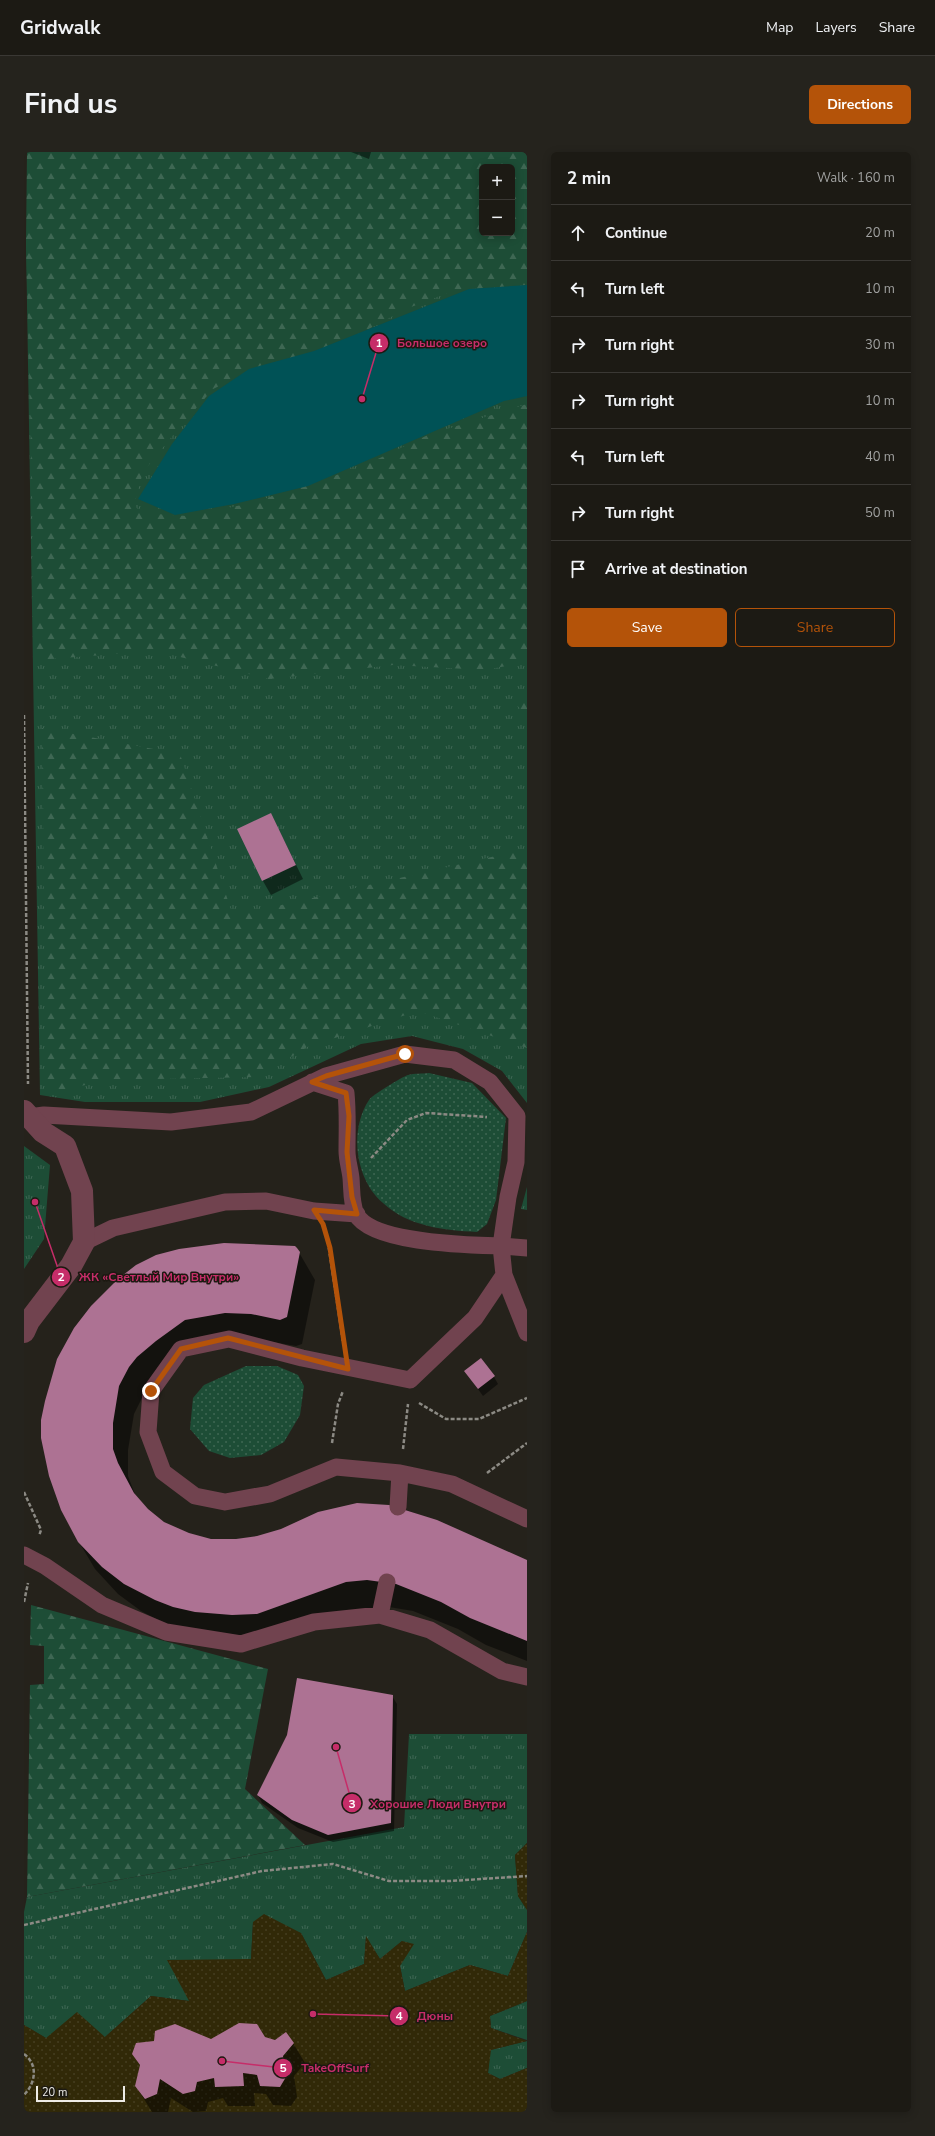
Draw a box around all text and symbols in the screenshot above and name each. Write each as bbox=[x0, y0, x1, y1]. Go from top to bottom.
text: Gridwalk bbox=[20, 15, 100, 41]
text: Map bbox=[766, 18, 793, 37]
text: Layers bbox=[815, 18, 857, 37]
text: Share bbox=[879, 18, 915, 37]
text: Find us bbox=[24, 85, 118, 123]
button: Directions bbox=[809, 85, 911, 124]
map controls bbox=[479, 164, 515, 236]
button: + bbox=[479, 164, 515, 200]
text: 2 min bbox=[567, 167, 611, 190]
text: Walk · 160 m bbox=[817, 169, 895, 187]
button: − bbox=[479, 200, 515, 236]
icon: ahead bbox=[567, 222, 589, 244]
text: Continue bbox=[605, 223, 667, 243]
text: 20 m bbox=[865, 224, 895, 242]
icon: left bbox=[567, 278, 589, 300]
text: Turn left bbox=[605, 279, 664, 299]
text: 10 m bbox=[865, 280, 895, 298]
callout: Большое озеро bbox=[369, 331, 495, 355]
icon: right bbox=[567, 334, 589, 356]
text: 1 bbox=[375, 335, 383, 351]
text: Большое озеро bbox=[397, 335, 487, 351]
text: Turn right bbox=[605, 335, 674, 355]
text: 30 m bbox=[865, 336, 895, 354]
icon: right bbox=[567, 390, 589, 412]
text: Turn right bbox=[605, 391, 674, 411]
text: 10 m bbox=[865, 392, 895, 410]
icon: left bbox=[567, 446, 589, 468]
text: Turn left bbox=[605, 447, 664, 467]
text: 40 m bbox=[865, 448, 895, 466]
icon: right bbox=[567, 502, 589, 524]
text: Turn right bbox=[605, 503, 674, 523]
text: 50 m bbox=[865, 504, 895, 522]
icon: arrive bbox=[567, 558, 589, 580]
text: Arrive at destination bbox=[605, 559, 748, 579]
button: Save bbox=[567, 608, 727, 647]
button: Share bbox=[735, 608, 895, 647]
route start bbox=[396, 1045, 414, 1063]
callout: ЖК «Светлый Мир Внутри» bbox=[51, 1265, 247, 1289]
text: 2 bbox=[57, 1269, 65, 1285]
text: ЖК «Светлый Мир Внутри» bbox=[79, 1269, 239, 1285]
route end bbox=[142, 1382, 160, 1400]
callout: Хорошие Люди Внутри bbox=[342, 1791, 513, 1815]
text: 3 bbox=[348, 1796, 356, 1812]
text: Хорошие Люди Внутри bbox=[369, 1796, 506, 1812]
callout: Дюны bbox=[389, 2004, 461, 2028]
text: 4 bbox=[395, 2008, 403, 2024]
text: Дюны bbox=[417, 2008, 453, 2024]
callout: TakeOffSurf bbox=[273, 2056, 377, 2080]
text: 5 bbox=[279, 2060, 287, 2076]
text: TakeOffSurf bbox=[301, 2060, 369, 2076]
scale bar bbox=[36, 2084, 125, 2103]
text: 20 m bbox=[42, 2085, 67, 2100]

